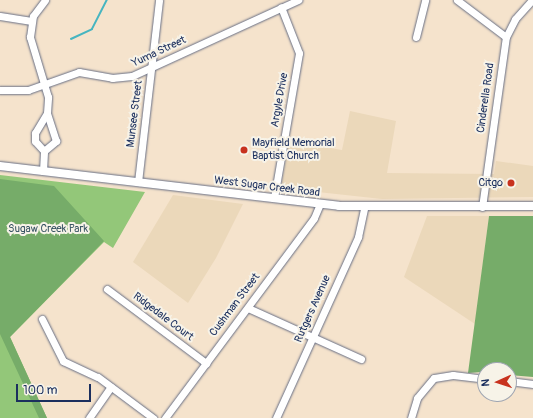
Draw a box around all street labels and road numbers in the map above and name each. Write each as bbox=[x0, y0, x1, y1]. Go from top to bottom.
street label: Yuma Street bbox=[130, 34, 188, 70]
street label: Cinderella Road bbox=[475, 62, 497, 134]
street label: Argyle Drive bbox=[269, 72, 291, 128]
street label: Munsee Street bbox=[124, 80, 146, 148]
street label: West Sugar Creek Road bbox=[213, 174, 321, 200]
street label: Cushman Street bbox=[207, 271, 263, 339]
street label: Rutgers Avenue bbox=[292, 273, 334, 345]
street label: Ridgedale Court bbox=[130, 290, 196, 344]

